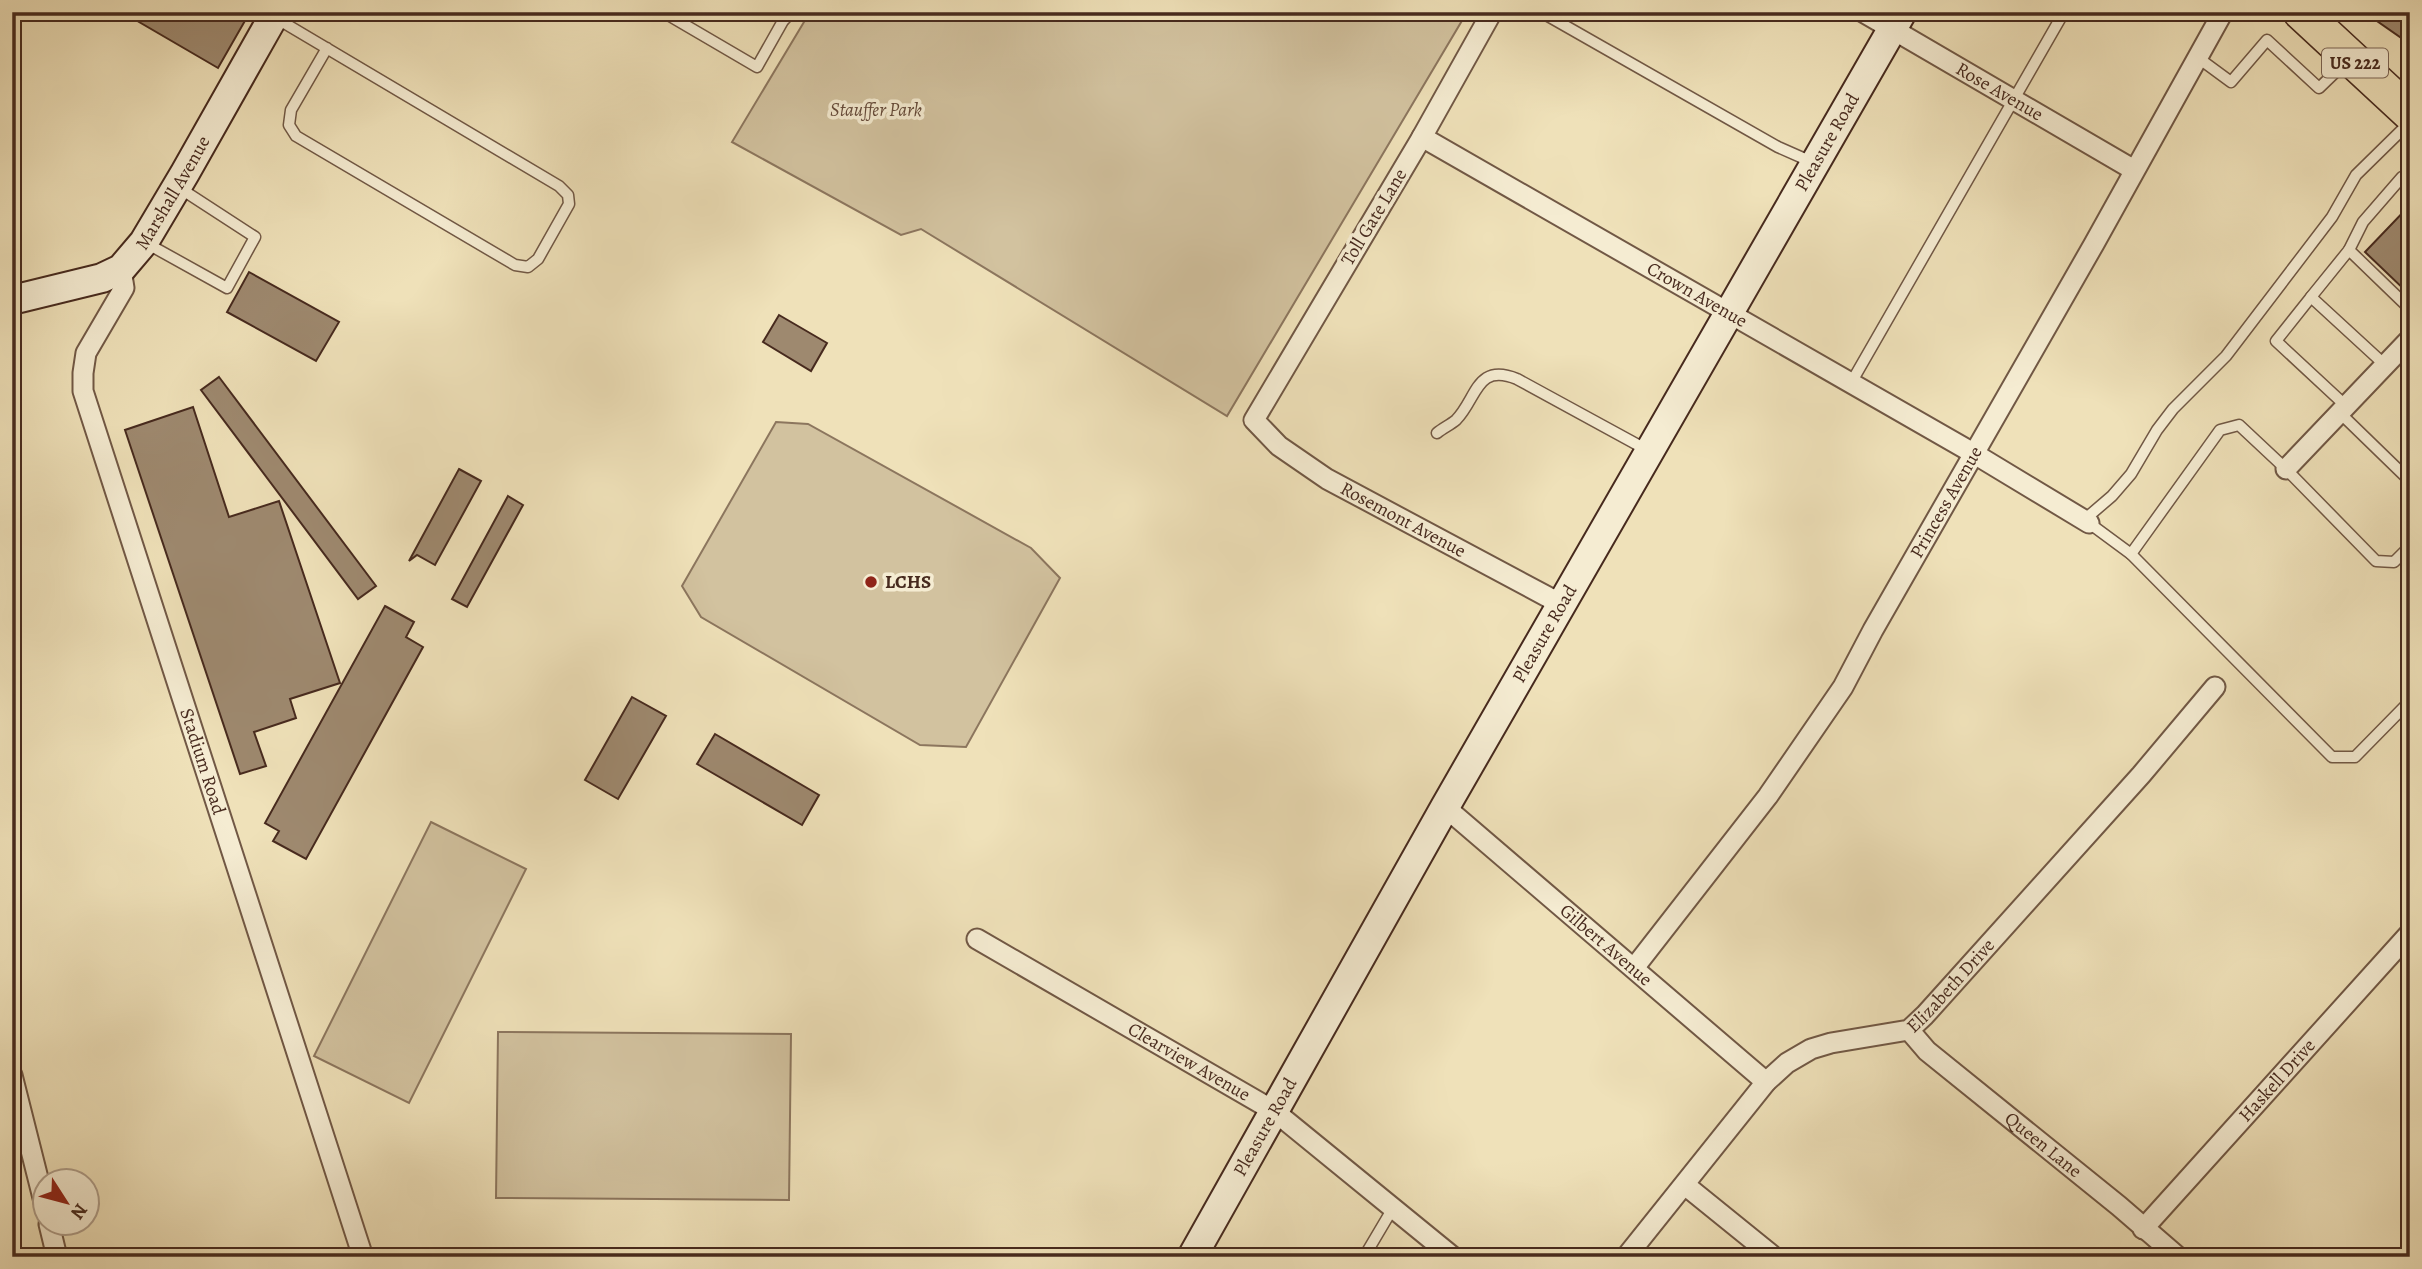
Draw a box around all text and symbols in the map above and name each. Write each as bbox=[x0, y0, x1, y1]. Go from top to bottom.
road number: US 222 bbox=[2322, 48, 2388, 78]
street label: Rose Avenue bbox=[1951, 56, 2048, 127]
street label: Pleasure Road bbox=[1789, 88, 1866, 196]
park label: Stauffer Park bbox=[830, 97, 922, 123]
street label: Marshall Avenue bbox=[129, 131, 216, 255]
street label: Toll Gate Lane bbox=[1335, 164, 1413, 270]
street label: Crown Avenue bbox=[1642, 256, 1752, 334]
street label: Princess Avenue bbox=[1904, 441, 1989, 563]
street label: Rosemont Avenue bbox=[1336, 475, 1471, 564]
place label: LCHS bbox=[885, 569, 931, 595]
marker: LCHS bbox=[863, 574, 879, 590]
street label: Pleasure Road bbox=[1506, 579, 1583, 688]
street label: Stadium Road bbox=[173, 705, 232, 819]
street label: Gilbert Avenue bbox=[1554, 898, 1658, 992]
street label: Elizabeth Drive bbox=[1901, 933, 2001, 1039]
street label: Clearview Avenue bbox=[1123, 1016, 1255, 1108]
street label: Haskell Drive bbox=[2233, 1033, 2321, 1128]
street label: Pleasure Road bbox=[1227, 1072, 1304, 1181]
street label: Queen Lane bbox=[1999, 1106, 2087, 1184]
north arrow bbox=[32, 1168, 102, 1238]
text: N bbox=[64, 1198, 94, 1225]

